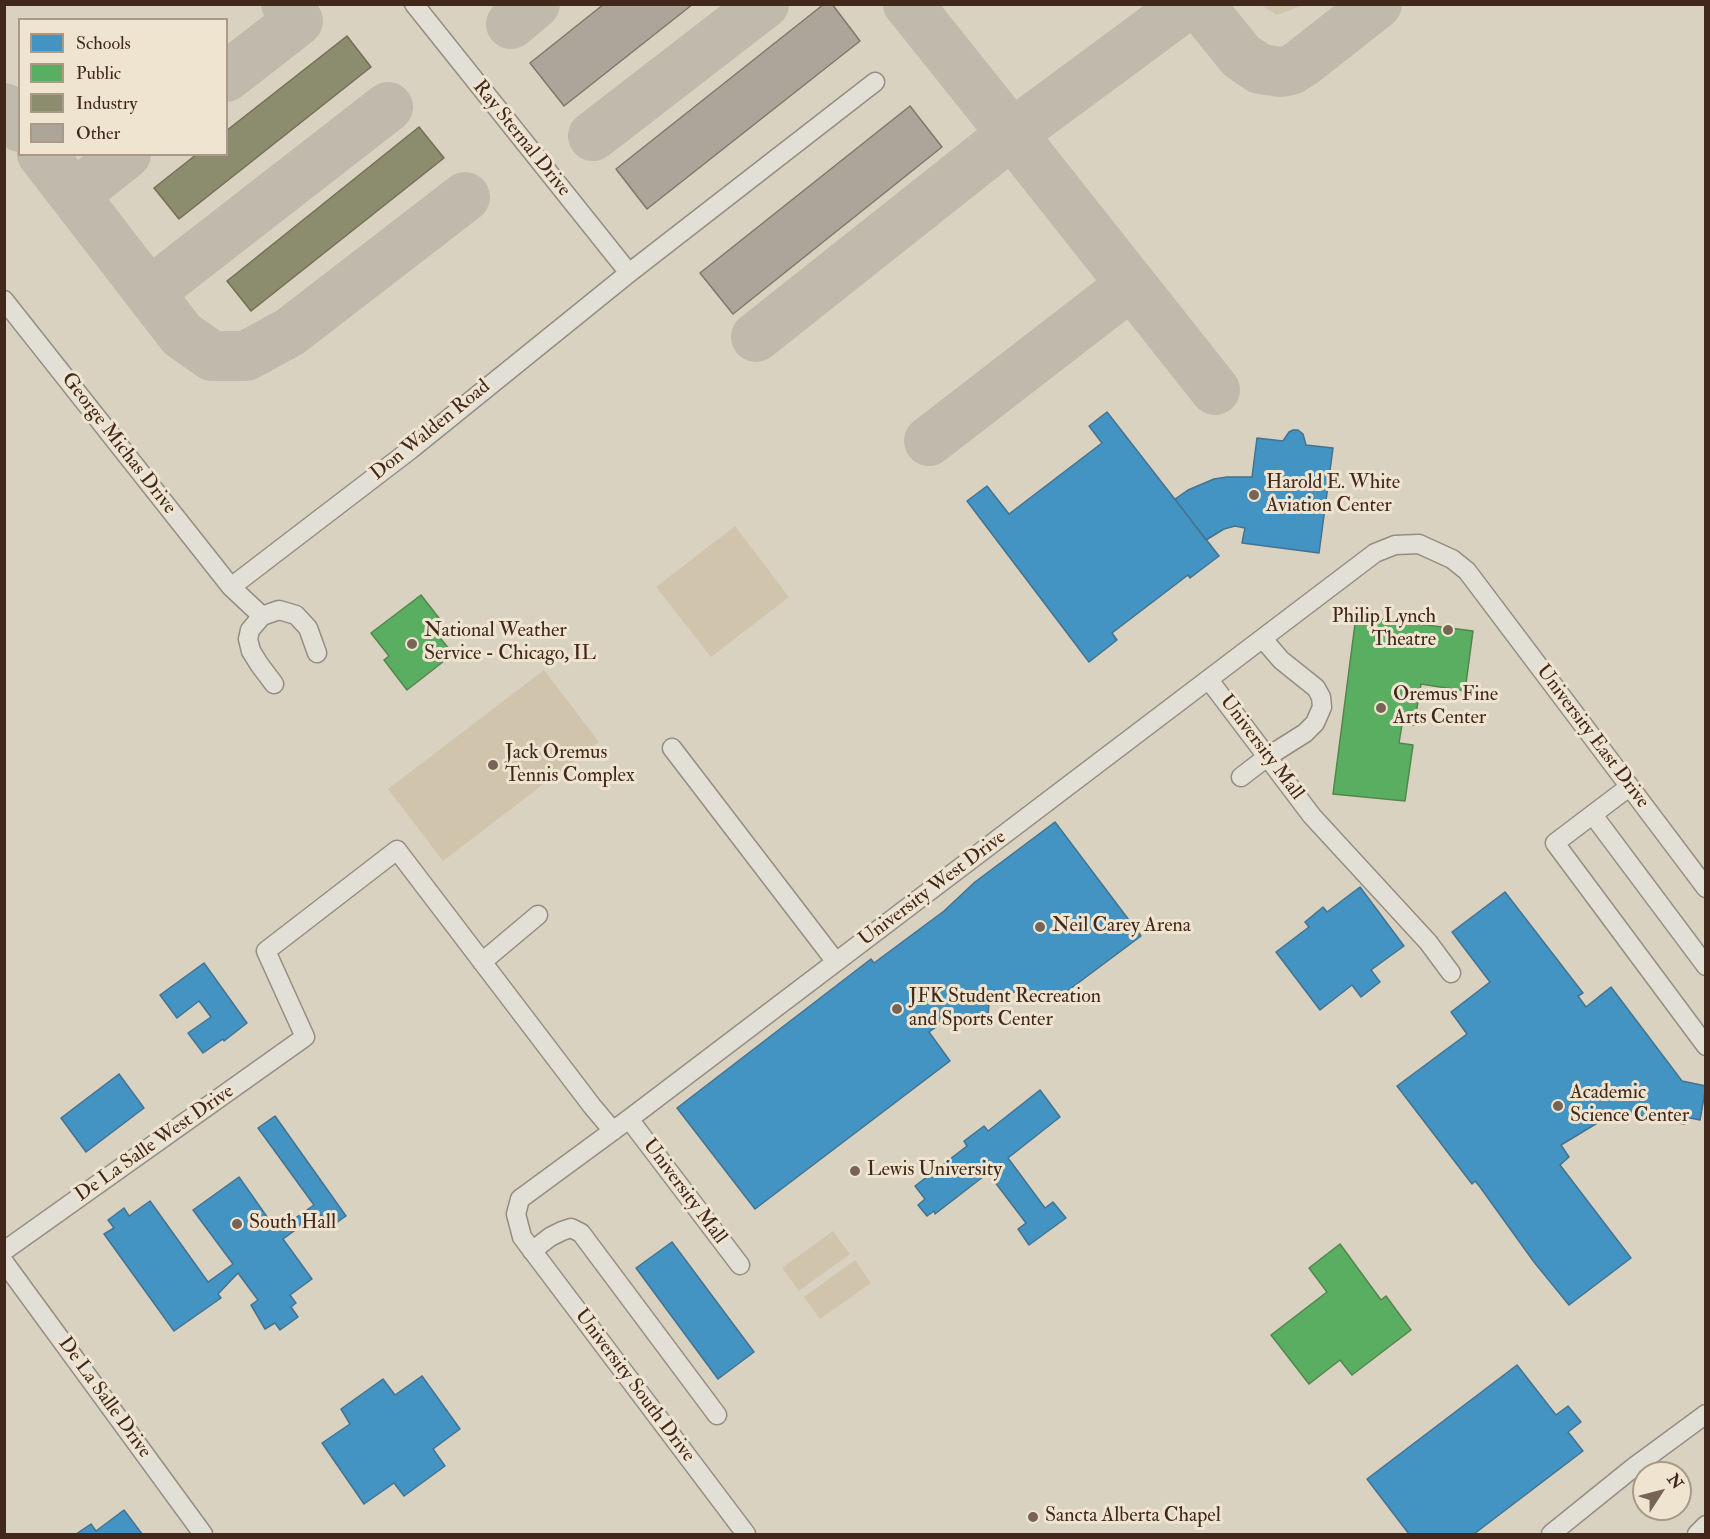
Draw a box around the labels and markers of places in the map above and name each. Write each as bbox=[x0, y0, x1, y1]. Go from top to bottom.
place label: Harold E. White Aviation Center bbox=[1266, 472, 1400, 519]
marker: Harold E. White Aviation Center bbox=[1247, 488, 1261, 502]
place label: Philip Lynch Theatre bbox=[1332, 606, 1436, 653]
place label: National Weather Service - Chicago, IL bbox=[424, 620, 596, 667]
marker: Philip Lynch Theatre bbox=[1441, 623, 1455, 637]
marker: National Weather Service - Chicago, IL bbox=[405, 637, 419, 651]
place label: Oremus Fine Arts Center bbox=[1393, 684, 1498, 731]
marker: Oremus Fine Arts Center bbox=[1374, 701, 1388, 715]
place label: Jack Oremus Tennis Complex bbox=[505, 742, 635, 789]
marker: Jack Oremus Tennis Complex bbox=[486, 758, 500, 772]
place label: Neil Carey Arena bbox=[1052, 915, 1191, 939]
marker: Neil Carey Arena bbox=[1033, 920, 1047, 934]
place label: JFK Student Recreation and Sports Center bbox=[909, 986, 1101, 1033]
marker: JFK Student Recreation and Sports Center bbox=[890, 1002, 904, 1016]
place label: Academic Science Center bbox=[1570, 1082, 1689, 1129]
marker: Academic Science Center bbox=[1551, 1099, 1565, 1113]
place label: Lewis University bbox=[867, 1159, 1002, 1183]
marker: Lewis University bbox=[848, 1164, 862, 1178]
place label: South Hall bbox=[249, 1212, 336, 1236]
marker: South Hall bbox=[230, 1217, 244, 1231]
place label: Sancta Alberta Chapel bbox=[1045, 1505, 1221, 1529]
marker: Sancta Alberta Chapel bbox=[1026, 1510, 1040, 1524]

